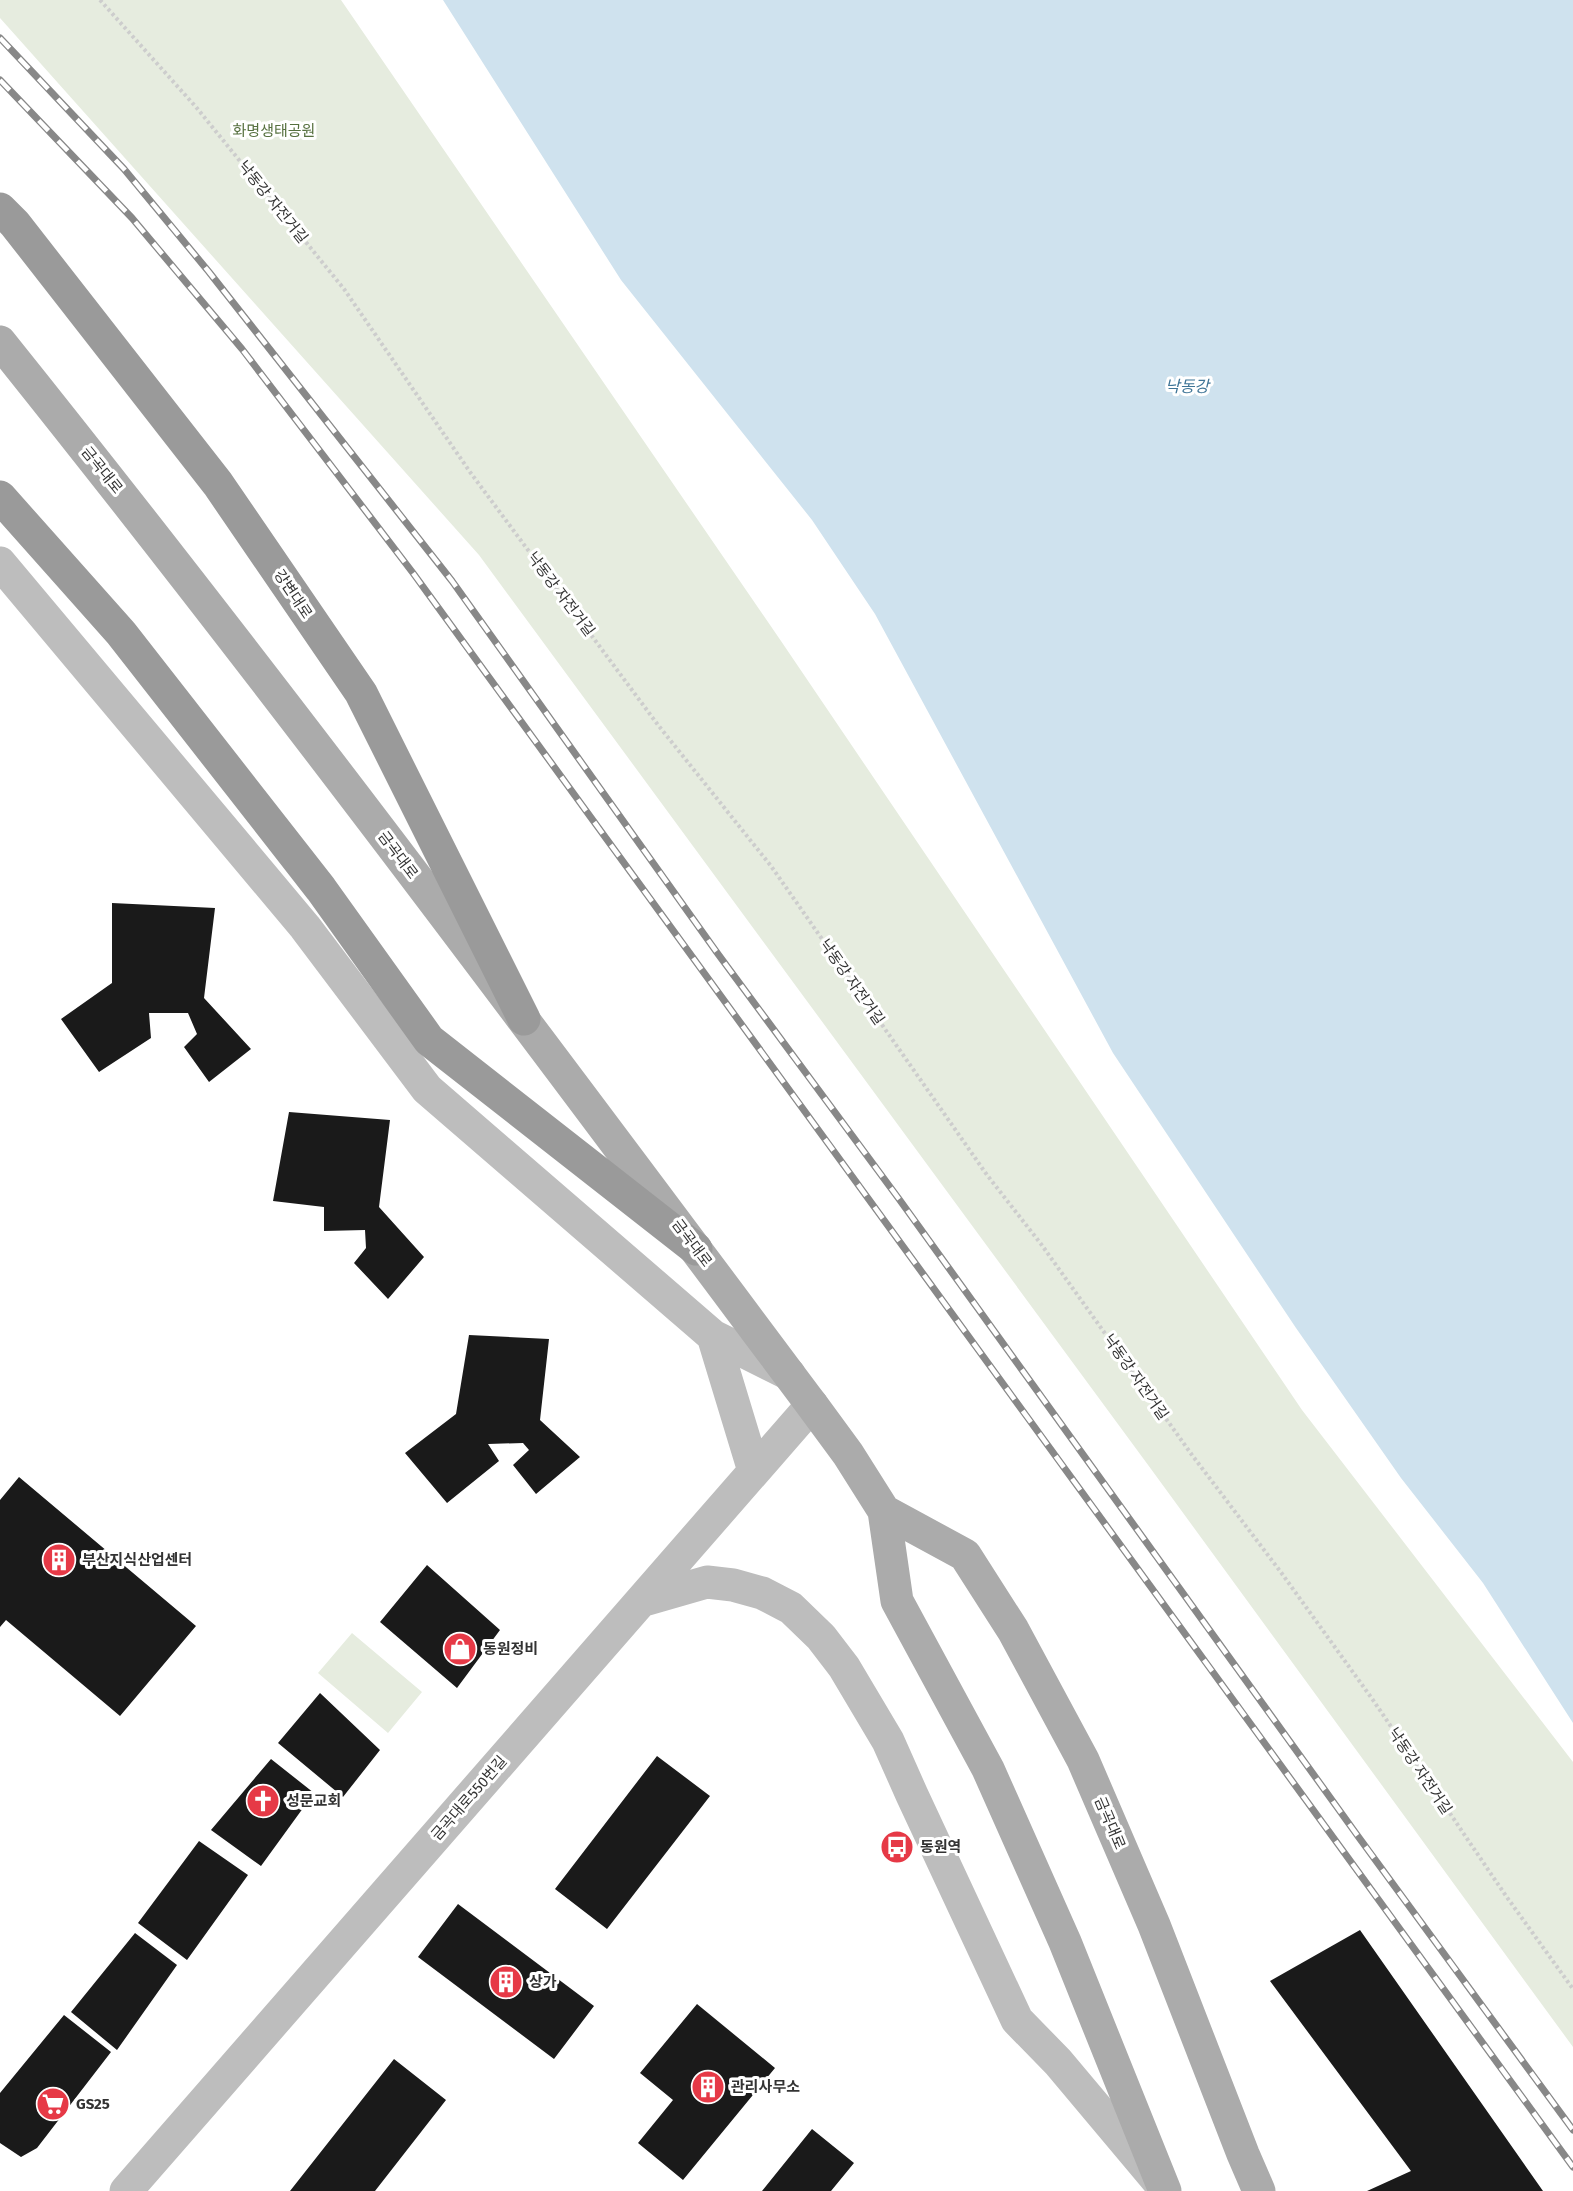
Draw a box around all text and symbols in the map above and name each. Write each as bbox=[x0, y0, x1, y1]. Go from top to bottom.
park label: 화명생태공원 bbox=[233, 122, 315, 140]
street label: 낙동강 자전거길 bbox=[234, 157, 312, 247]
water label: 낙동강 bbox=[1165, 377, 1211, 396]
street label: 금곡대로 bbox=[78, 443, 126, 497]
street label: 낙동강 자전거길 bbox=[524, 548, 598, 640]
street label: 강변대로 bbox=[270, 566, 316, 622]
street label: 금곡대로 bbox=[374, 828, 422, 882]
street label: 낙동강 자전거길 bbox=[816, 936, 888, 1028]
street label: 금곡대로 bbox=[668, 1216, 716, 1270]
street label: 낙동강 자전거길 bbox=[1100, 1331, 1172, 1423]
building icon: 부산지식산업센터 bbox=[41, 1542, 77, 1578]
place label: 부산지식산업센터 bbox=[82, 1551, 192, 1569]
shop icon: 동원정비 bbox=[442, 1631, 478, 1667]
place label: 동원정비 bbox=[483, 1640, 538, 1658]
street label: 낙동강 자전거길 bbox=[1384, 1724, 1456, 1818]
street label: 금곡대로550번길 bbox=[427, 1752, 511, 1844]
church icon: 성문교회 bbox=[245, 1783, 281, 1819]
place label: 성문교회 bbox=[286, 1792, 341, 1810]
street label: 금곡대로 bbox=[1091, 1794, 1129, 1852]
bus stop icon: 동원역 bbox=[879, 1829, 915, 1865]
place label: 동원역 bbox=[920, 1838, 961, 1856]
building icon: 상가 bbox=[488, 1964, 524, 2000]
place label: 상가 bbox=[529, 1973, 557, 1991]
building icon: 관리사무소 bbox=[690, 2069, 726, 2105]
place label: 관리사무소 bbox=[731, 2078, 800, 2096]
supermarket icon: GS25 bbox=[35, 2086, 71, 2122]
place label: GS25 bbox=[76, 2095, 110, 2113]

